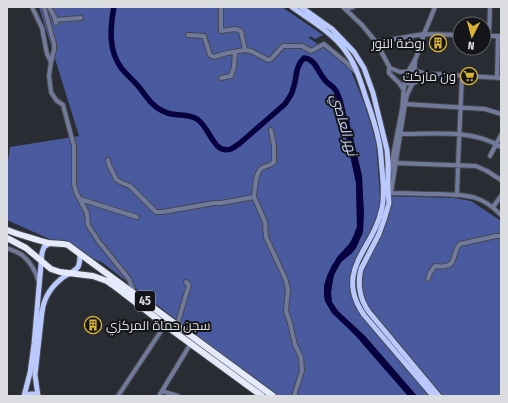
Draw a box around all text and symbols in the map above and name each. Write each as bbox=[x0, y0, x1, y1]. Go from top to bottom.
north arrow bbox=[452, 16, 492, 56]
building icon: روضة النور bbox=[428, 33, 448, 53]
place label: روضة النور bbox=[370, 36, 425, 51]
text: N bbox=[467, 39, 475, 52]
supermarket icon: ون ماركت bbox=[459, 66, 479, 86]
place label: ون ماركت bbox=[403, 69, 456, 84]
water label: نهر العاصي bbox=[325, 92, 361, 160]
road number: 45 bbox=[135, 291, 155, 311]
building icon: سجن حماة المركزي bbox=[83, 315, 103, 335]
place label: سجن حماة المركزي bbox=[106, 318, 211, 336]

